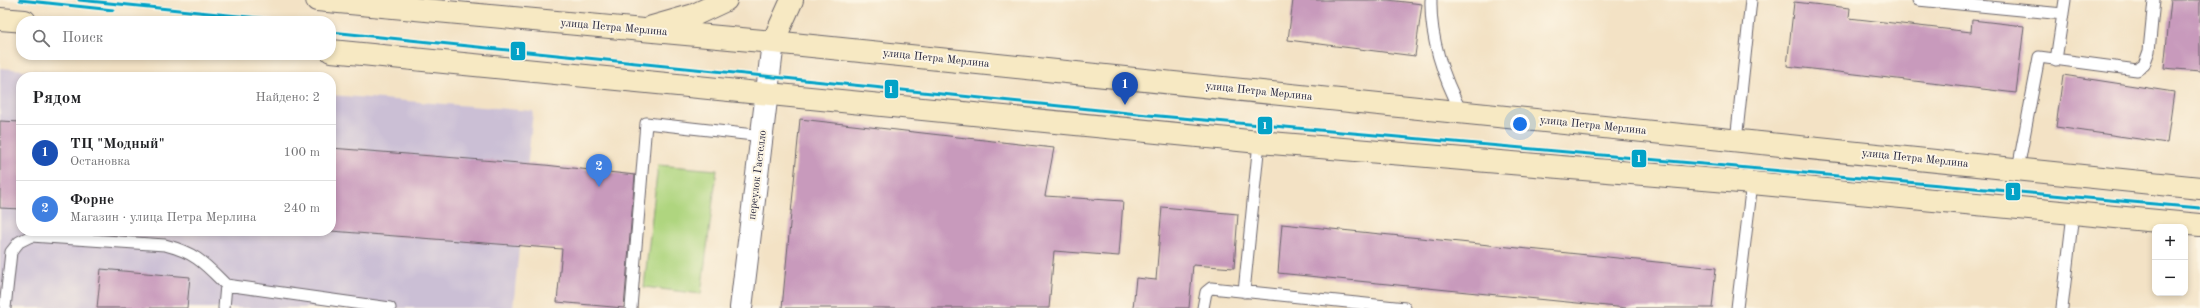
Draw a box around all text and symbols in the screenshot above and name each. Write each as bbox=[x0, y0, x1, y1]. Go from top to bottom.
search box bbox=[16, 16, 336, 60]
street label: улица Петра Мерлина bbox=[560, 18, 668, 38]
icon: search bbox=[30, 27, 52, 49]
text: Поиск bbox=[62, 31, 103, 46]
line badge: 1 bbox=[510, 41, 526, 61]
text: 1 bbox=[515, 47, 521, 58]
street label: улица Петра Мерлина bbox=[882, 48, 990, 70]
pin: 1 bbox=[1112, 72, 1138, 105]
line badge: 1 bbox=[884, 79, 899, 99]
street label: улица Петра Мерлина bbox=[1205, 81, 1313, 103]
text: 1 bbox=[888, 85, 894, 96]
text: Рядом bbox=[32, 90, 81, 107]
text: Найдено: 2 bbox=[256, 91, 320, 104]
your location bbox=[1510, 114, 1530, 134]
street label: улица Петра Мерлина bbox=[1539, 115, 1647, 137]
line badge: 1 bbox=[1257, 116, 1273, 135]
text: 1 bbox=[1262, 121, 1268, 132]
street label: переулок Гастелло bbox=[747, 130, 769, 220]
text: ТЦ "Модный" bbox=[70, 137, 165, 152]
text: 1 bbox=[41, 146, 49, 159]
text: 100 m bbox=[283, 146, 320, 159]
street label: улица Петра Мерлина bbox=[1861, 148, 1969, 170]
line badge: 1 bbox=[1631, 149, 1647, 168]
pin: 2 bbox=[586, 154, 612, 187]
text: 1 bbox=[1636, 154, 1642, 165]
text: Остановка bbox=[70, 155, 130, 168]
line badge: 1 bbox=[2005, 182, 2021, 201]
text: 1 bbox=[2010, 187, 2016, 198]
text: Форне bbox=[70, 193, 114, 208]
text: 2 bbox=[41, 202, 49, 215]
text: 240 m bbox=[283, 202, 320, 215]
text: Магазин · улица Петра Мерлина bbox=[70, 211, 256, 224]
map controls bbox=[2152, 224, 2188, 296]
button: + bbox=[2152, 224, 2188, 260]
button: − bbox=[2152, 260, 2188, 296]

